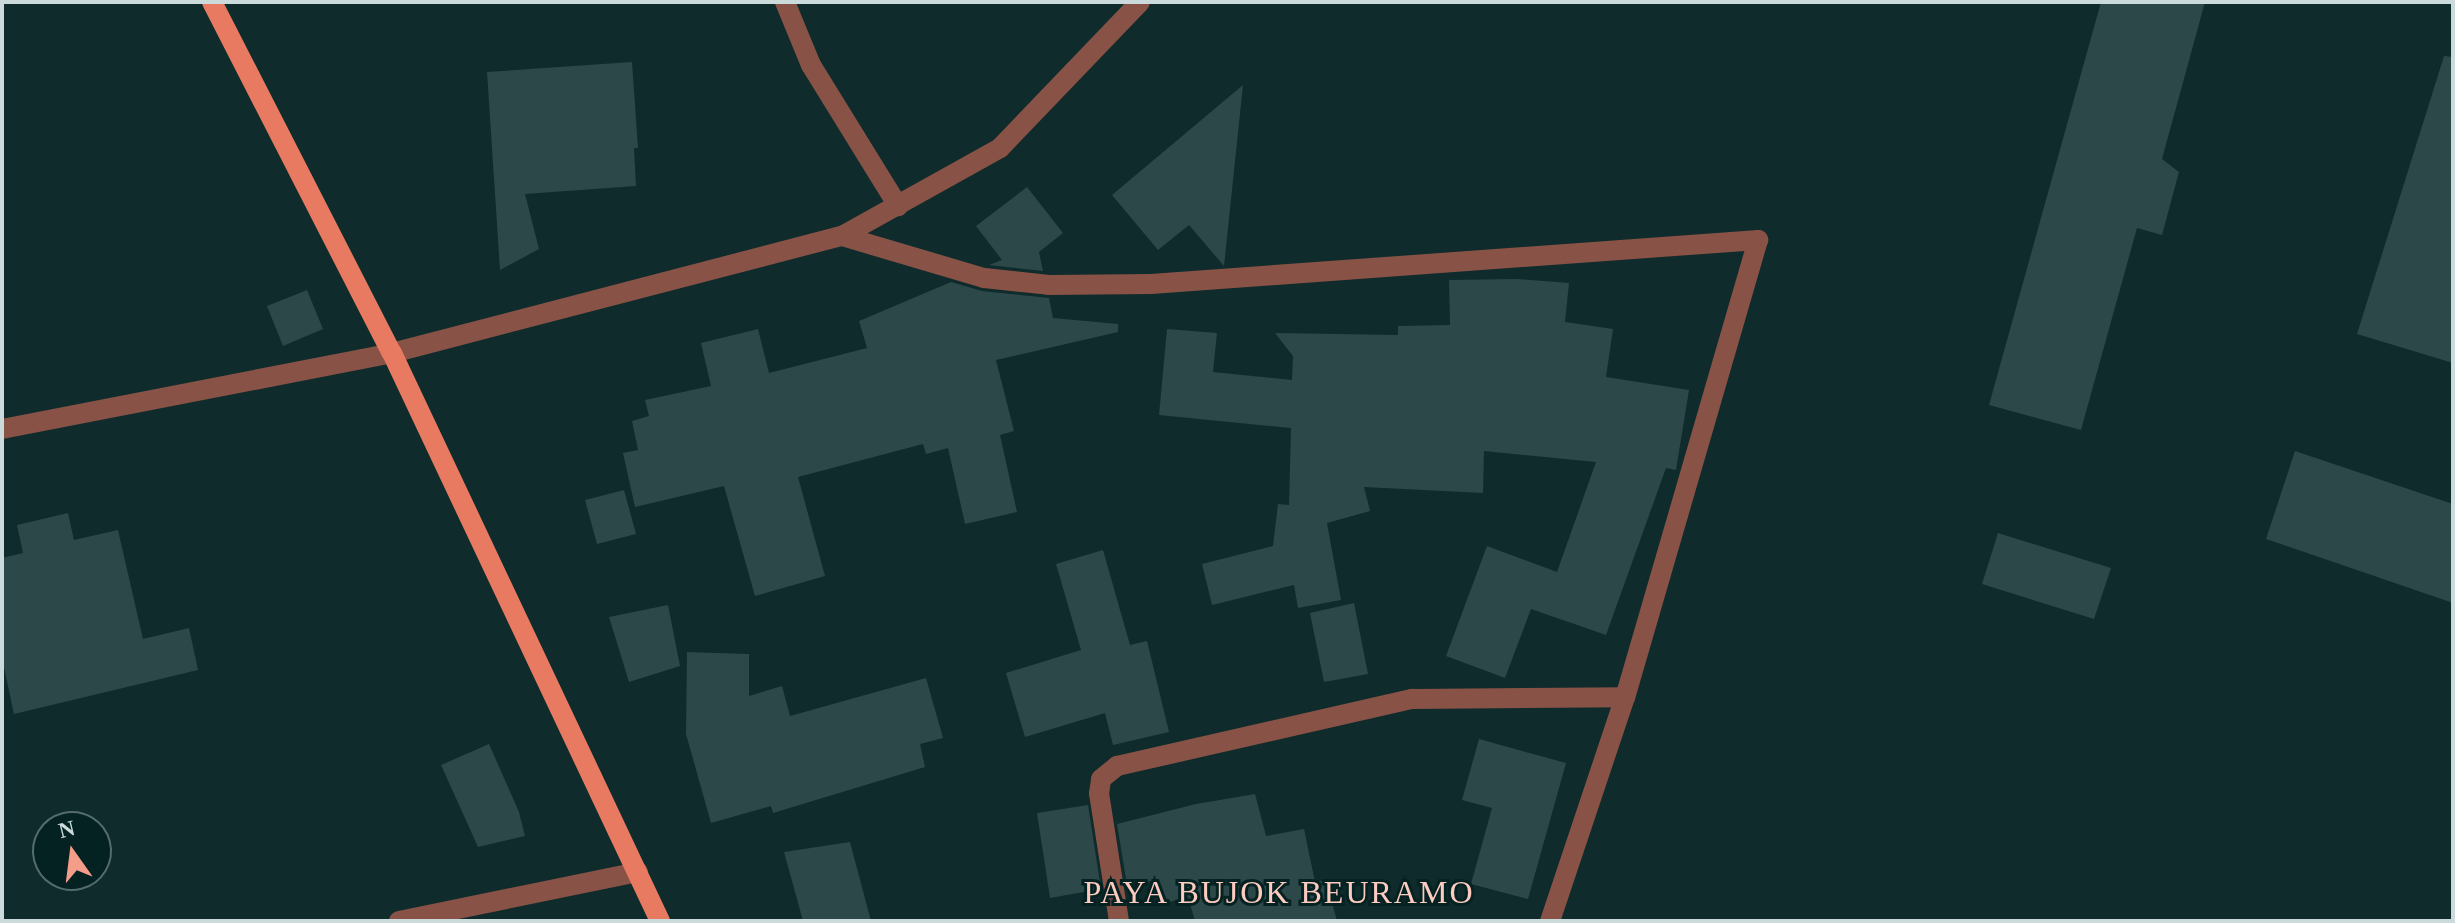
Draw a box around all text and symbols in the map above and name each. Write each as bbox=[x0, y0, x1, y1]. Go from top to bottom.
north arrow bbox=[32, 811, 112, 891]
text: N bbox=[56, 815, 77, 843]
district label: PAYA BUJOK BEURAMO bbox=[1083, 873, 1475, 911]

